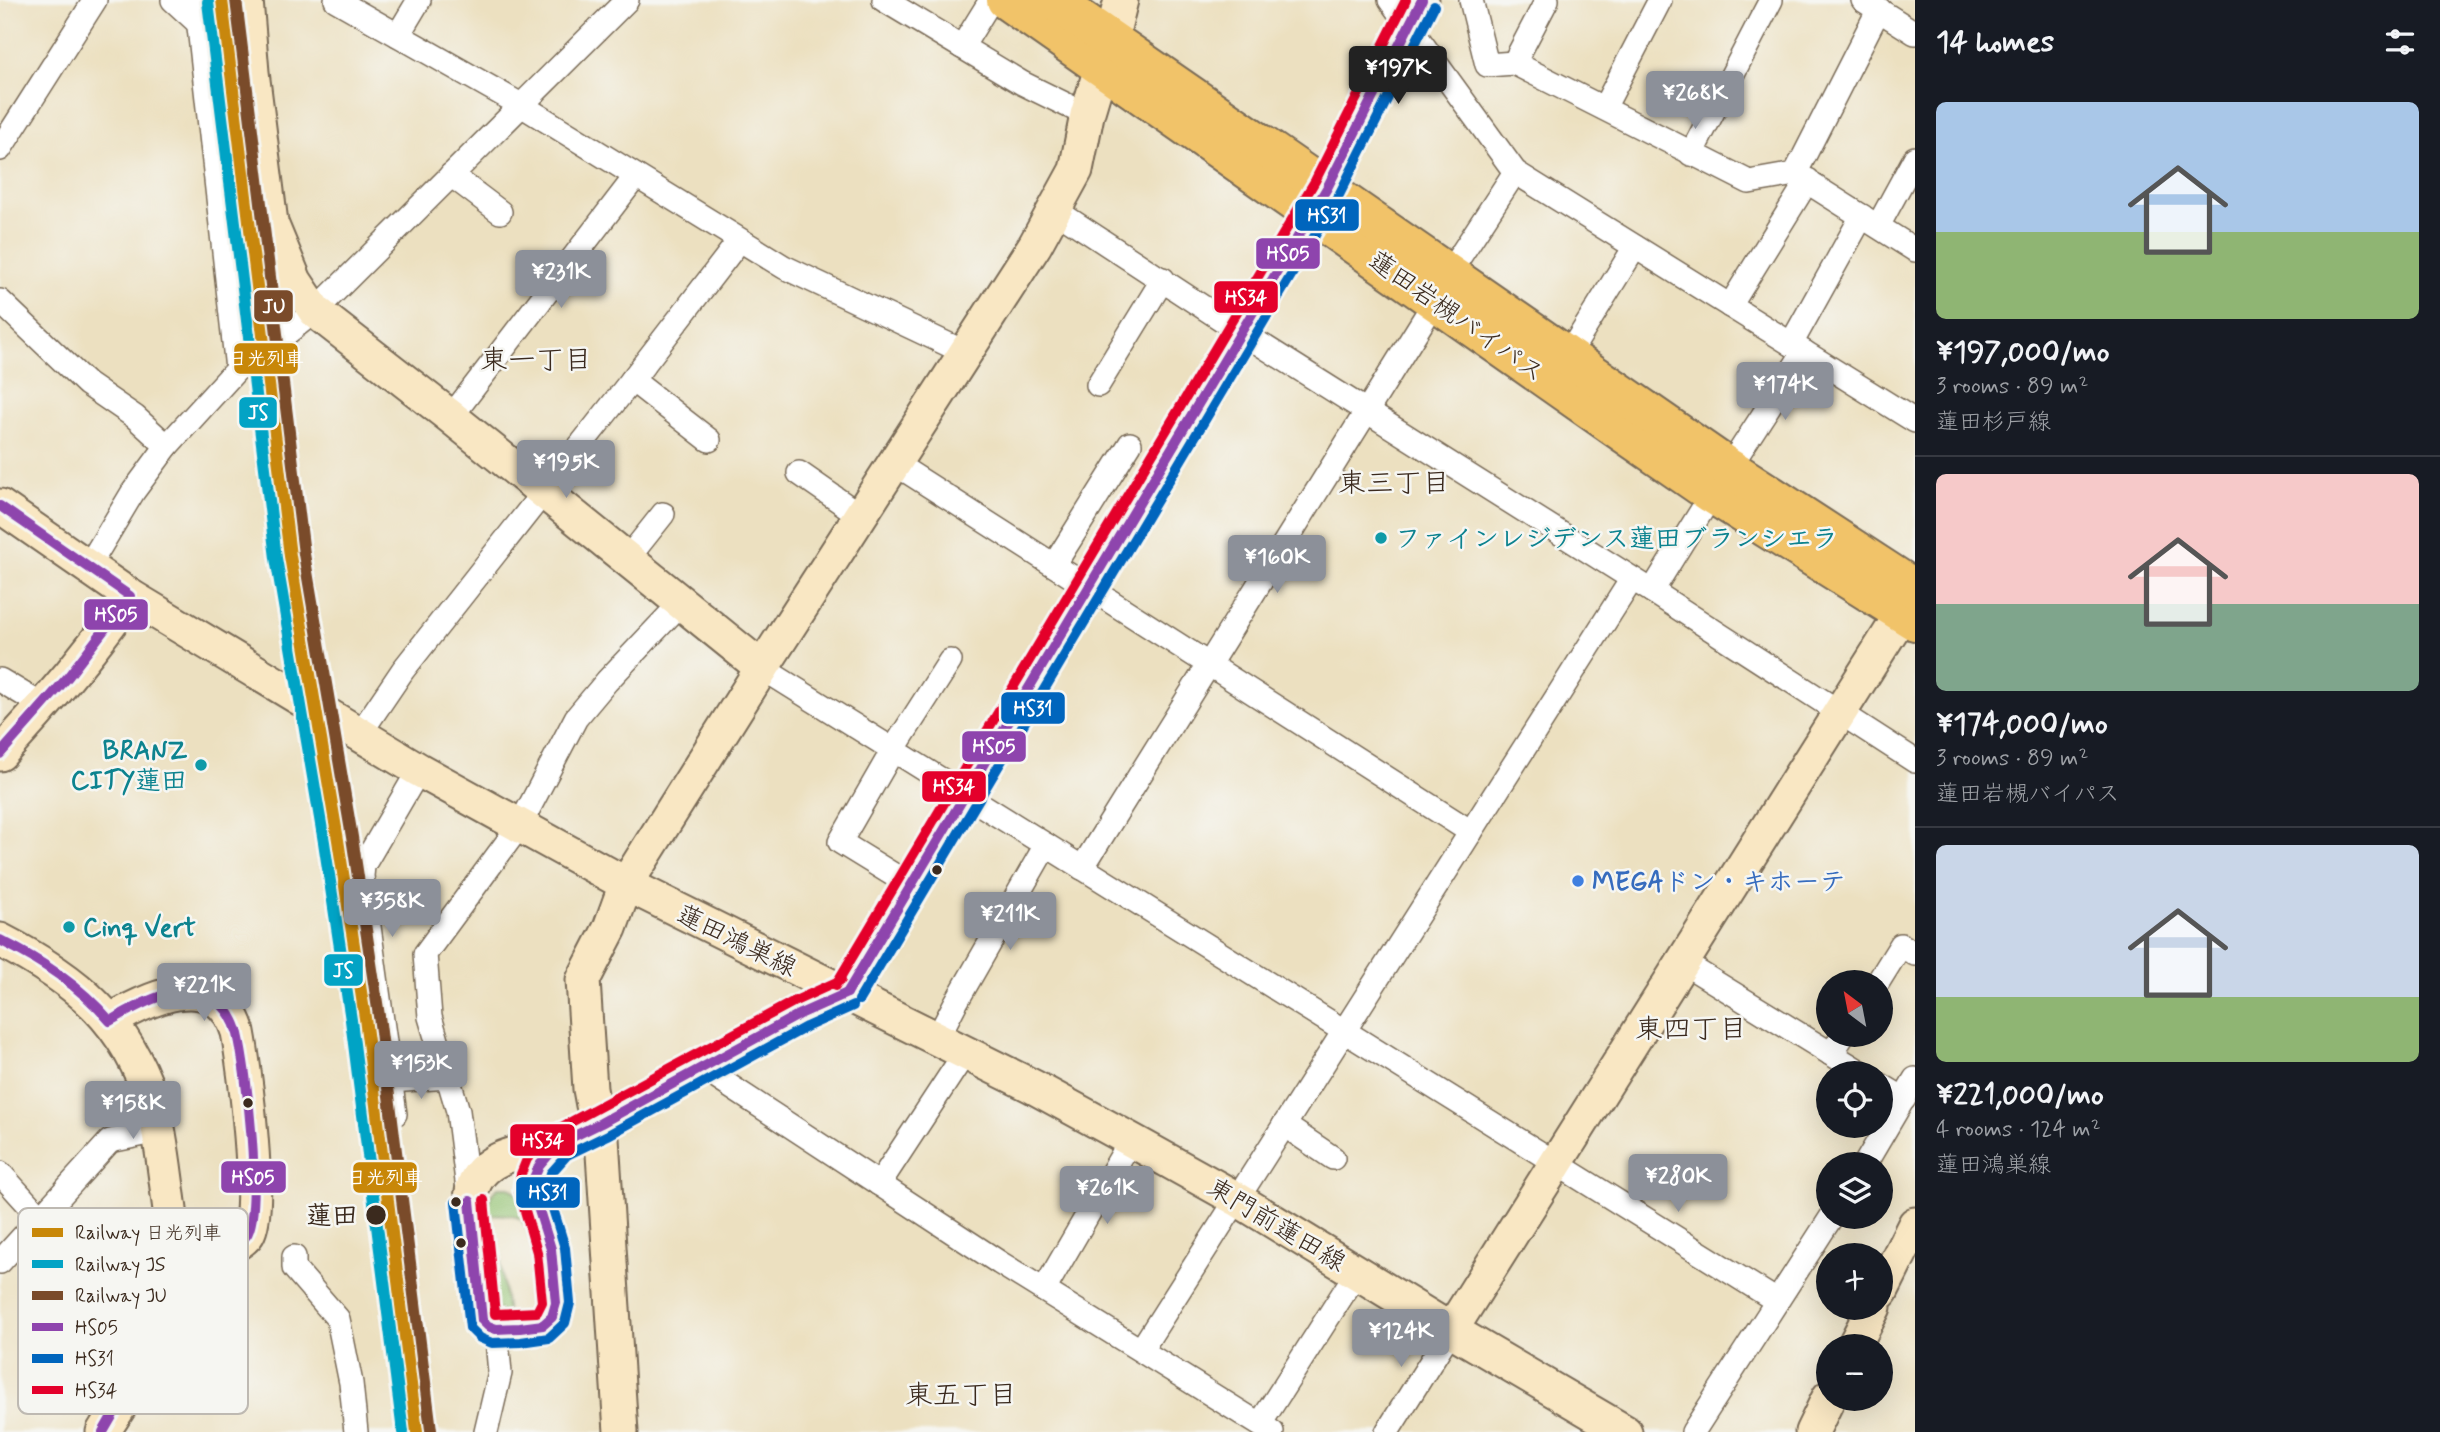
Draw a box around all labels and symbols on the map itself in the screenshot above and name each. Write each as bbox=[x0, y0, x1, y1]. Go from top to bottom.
pin: ¥197K bbox=[1349, 46, 1447, 106]
pin: ¥268K bbox=[1646, 72, 1744, 131]
line badge: HS31 bbox=[1294, 198, 1360, 232]
text: HS31 bbox=[1308, 204, 1346, 229]
line badge: HS05 bbox=[1255, 237, 1321, 270]
text: HS05 bbox=[1267, 242, 1309, 267]
street label: 蓮田岩槻バイパス bbox=[1361, 244, 1551, 391]
pin: ¥231K bbox=[512, 250, 610, 310]
line badge: HS34 bbox=[1213, 280, 1279, 314]
text: HS34 bbox=[1225, 286, 1268, 311]
line badge: JU bbox=[253, 289, 294, 323]
text: JU bbox=[262, 295, 286, 320]
line badge: 日光列車 bbox=[233, 342, 299, 375]
district label: 東一丁目 bbox=[480, 343, 592, 380]
text: 日光列車 bbox=[228, 347, 304, 372]
pin: ¥174K bbox=[1736, 362, 1834, 422]
line badge: JS bbox=[238, 396, 278, 429]
text: JS bbox=[248, 401, 269, 426]
pin: ¥195K bbox=[517, 440, 615, 500]
district label: 東三丁目 bbox=[1338, 466, 1450, 503]
place label: ファインレジデンス蓮田ブランシエラ bbox=[1395, 523, 1838, 557]
marker: ファインレジデンス蓮田ブランシエラ bbox=[1373, 530, 1389, 546]
pin: ¥160K bbox=[1228, 536, 1326, 595]
line badge: HS05 bbox=[83, 598, 149, 631]
text: HS05 bbox=[95, 603, 137, 628]
line badge: HS31 bbox=[1000, 691, 1066, 725]
text: HS31 bbox=[1014, 697, 1052, 722]
line badge: HS05 bbox=[961, 730, 1027, 763]
place label: BRANZ CITY蓮田 bbox=[71, 735, 187, 799]
text: HS05 bbox=[973, 735, 1015, 760]
marker: BRANZ CITY蓮田 bbox=[193, 757, 209, 773]
line badge: HS34 bbox=[921, 770, 987, 803]
text: HS34 bbox=[933, 775, 976, 800]
unlabelled marker bbox=[930, 863, 944, 877]
place label: MEGAドン・キホーテ bbox=[1592, 866, 1846, 900]
marker: MEGAドン・キホーテ bbox=[1570, 873, 1586, 889]
pin: ¥358K bbox=[343, 880, 441, 939]
pin: ¥211K bbox=[961, 892, 1059, 952]
street label: 蓮田鴻巣線 bbox=[670, 898, 802, 986]
place label: Cinq Vert bbox=[83, 912, 196, 946]
marker: Cinq Vert bbox=[61, 919, 77, 935]
line badge: JS bbox=[323, 953, 364, 987]
text: JS bbox=[333, 959, 354, 984]
pin: ¥221K bbox=[155, 964, 253, 1023]
north arrow bbox=[1816, 970, 1894, 1046]
district label: 東四丁目 bbox=[1635, 1012, 1747, 1049]
pin: ¥153K bbox=[372, 1042, 470, 1101]
pin: ¥158K bbox=[84, 1082, 182, 1141]
unlabelled marker bbox=[241, 1096, 255, 1110]
line badge: HS34 bbox=[509, 1123, 576, 1157]
text: HS34 bbox=[522, 1129, 565, 1154]
pin: ¥280K bbox=[1629, 1154, 1727, 1214]
line badge: HS05 bbox=[220, 1160, 287, 1194]
line badge: 日光列車 bbox=[352, 1161, 418, 1194]
text: HS05 bbox=[232, 1166, 274, 1191]
text: 日光列車 bbox=[347, 1166, 423, 1191]
pin: ¥261K bbox=[1058, 1166, 1156, 1226]
street label: 東門前蓮田線 bbox=[1200, 1171, 1352, 1280]
line badge: HS31 bbox=[515, 1176, 581, 1209]
text: HS31 bbox=[529, 1181, 567, 1206]
unlabelled marker bbox=[449, 1195, 463, 1209]
place label: 蓮田 bbox=[306, 1200, 358, 1234]
marker: 蓮田 bbox=[364, 1203, 388, 1227]
legend bbox=[18, 1208, 248, 1414]
text: Railway 日光列車 bbox=[75, 1221, 221, 1247]
unlabelled marker bbox=[454, 1236, 468, 1250]
text: Railway JS bbox=[75, 1253, 166, 1279]
text: Railway JU bbox=[75, 1284, 167, 1310]
pin: ¥124K bbox=[1352, 1310, 1450, 1369]
text: HS05 bbox=[75, 1316, 118, 1341]
text: HS31 bbox=[75, 1347, 114, 1372]
district label: 東五丁目 bbox=[905, 1378, 1017, 1415]
text: HS34 bbox=[75, 1379, 117, 1404]

